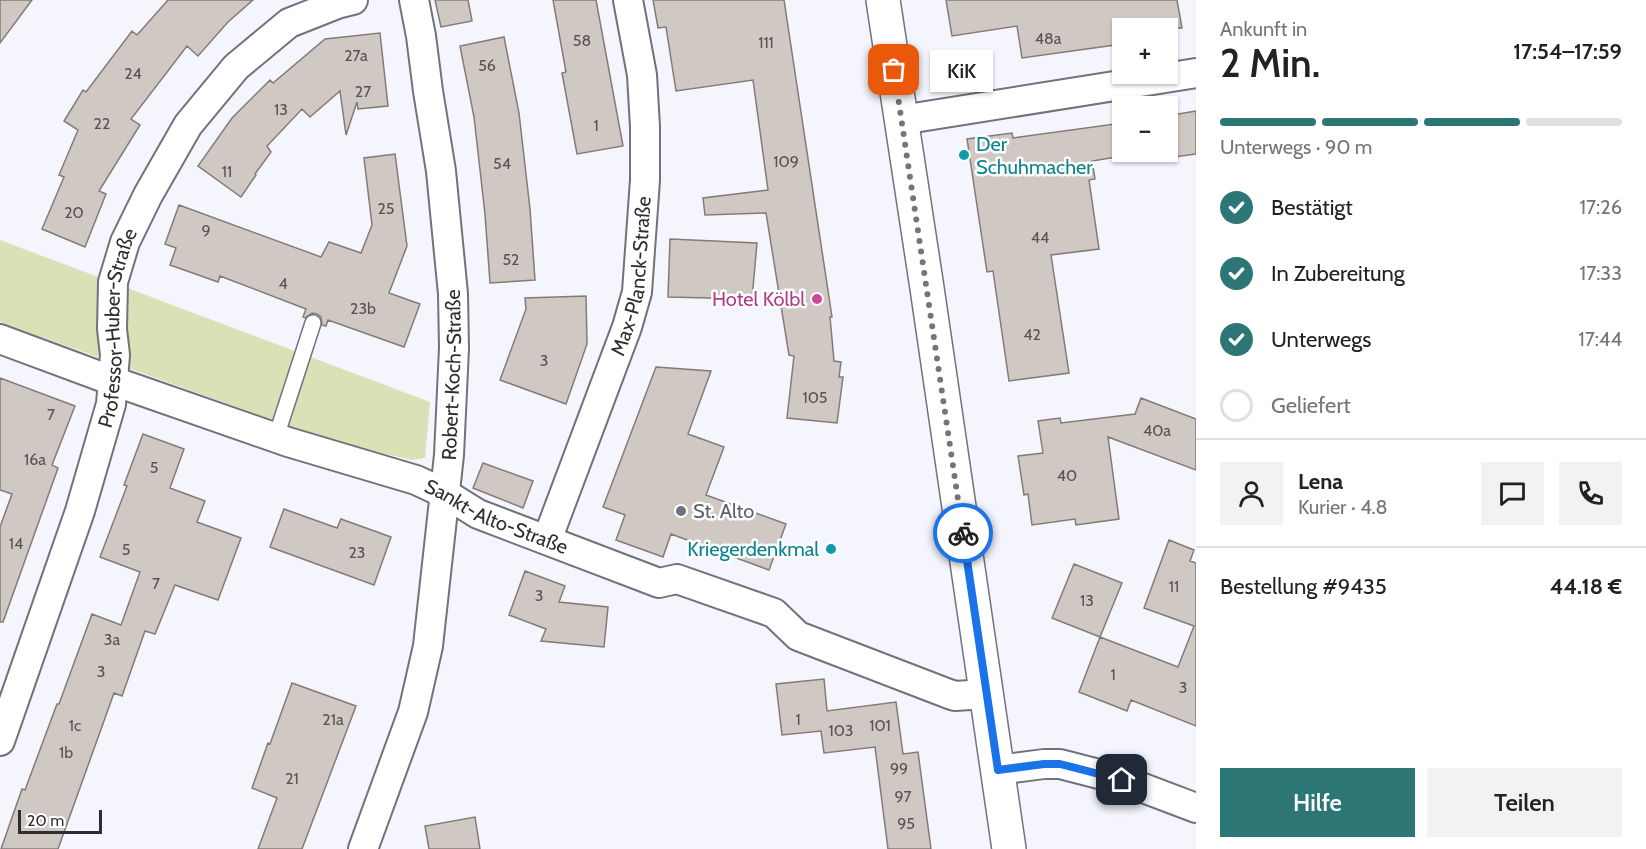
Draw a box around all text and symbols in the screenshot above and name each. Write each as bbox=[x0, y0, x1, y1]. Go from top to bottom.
text: Ankunft in bbox=[1220, 17, 1307, 41]
map controls bbox=[1112, 18, 1178, 162]
button: + bbox=[1112, 18, 1178, 84]
house number: 48a bbox=[1035, 29, 1062, 48]
house number: 58 bbox=[573, 31, 591, 50]
house number: 111 bbox=[758, 33, 774, 52]
text: 17:54–17:59 bbox=[1513, 38, 1622, 65]
text: 2 Min. bbox=[1220, 39, 1320, 87]
pin bbox=[868, 44, 919, 95]
house number: 27a bbox=[344, 46, 368, 65]
callout: KiK bbox=[930, 49, 993, 91]
icon: bag bbox=[877, 53, 910, 86]
house number: 56 bbox=[478, 56, 496, 75]
text: KiK bbox=[947, 59, 976, 83]
house number: 24 bbox=[124, 64, 142, 83]
house number: 27 bbox=[355, 82, 371, 101]
button: − bbox=[1112, 96, 1178, 162]
house number: 13 bbox=[274, 100, 288, 119]
house number: 22 bbox=[94, 114, 110, 133]
house number: 1 bbox=[593, 116, 599, 135]
place label: Der Schuhmacher bbox=[976, 132, 1093, 179]
text: Unterwegs · 90 m bbox=[1220, 135, 1372, 159]
marker: Der Schuhmacher bbox=[957, 148, 971, 162]
house number: 109 bbox=[773, 152, 799, 171]
house number: 54 bbox=[493, 154, 511, 173]
house number: 11 bbox=[222, 162, 232, 181]
icon: check bbox=[1220, 191, 1253, 224]
text: Bestätigt bbox=[1271, 194, 1353, 221]
street label: Max-Planck-Straße bbox=[605, 195, 656, 359]
text: 17:26 bbox=[1579, 195, 1622, 219]
house number: 25 bbox=[377, 199, 395, 218]
house number: 20 bbox=[64, 203, 84, 222]
house number: 9 bbox=[201, 221, 211, 240]
street label: Professor-Huber-Straße bbox=[93, 224, 142, 430]
house number: 44 bbox=[1031, 228, 1049, 247]
house number: 52 bbox=[502, 250, 520, 269]
icon: check bbox=[1220, 257, 1253, 290]
text: In Zubereitung bbox=[1271, 260, 1405, 287]
text: 17:33 bbox=[1580, 261, 1622, 285]
house number: 4 bbox=[278, 274, 288, 293]
place label: Hotel Kölbl bbox=[712, 287, 805, 311]
street label: Robert-Koch-Straße bbox=[437, 289, 466, 461]
marker: Hotel Kölbl bbox=[810, 292, 824, 306]
house number: 23b bbox=[350, 299, 376, 318]
icon: check bbox=[1220, 323, 1253, 356]
house number: 42 bbox=[1023, 325, 1041, 344]
text: Unterwegs bbox=[1271, 326, 1371, 353]
text: 17:44 bbox=[1578, 327, 1622, 351]
house number: 3 bbox=[540, 351, 548, 370]
house number: 105 bbox=[802, 388, 828, 407]
text: Geliefert bbox=[1271, 392, 1351, 419]
house number: 7 bbox=[47, 405, 55, 424]
house number: 40a bbox=[1143, 421, 1171, 440]
house number: 16a bbox=[24, 450, 46, 469]
house number: 5 bbox=[150, 458, 158, 477]
button: person bbox=[1220, 462, 1283, 525]
button: chat bbox=[1481, 462, 1544, 525]
button: phone bbox=[1559, 462, 1622, 525]
house number: 40 bbox=[1057, 466, 1077, 485]
text: Lena bbox=[1298, 468, 1343, 495]
street label: Sankt-Alto-Straße bbox=[421, 474, 571, 559]
text: Kurier · 4.8 bbox=[1298, 495, 1388, 519]
place label: St. Alto bbox=[693, 499, 754, 523]
courier bbox=[933, 503, 993, 563]
marker: St. Alto bbox=[674, 504, 688, 518]
icon: bike bbox=[947, 517, 980, 550]
house number: 14 bbox=[9, 534, 23, 553]
place label: Kriegerdenkmal bbox=[687, 537, 819, 561]
house number: 5 bbox=[122, 540, 130, 559]
marker: Kriegerdenkmal bbox=[824, 542, 838, 556]
house number: 23 bbox=[348, 543, 366, 562]
text: Bestellung #9435 bbox=[1220, 573, 1387, 600]
text: 44.18 € bbox=[1550, 573, 1622, 600]
house number: 7 bbox=[152, 574, 160, 593]
house number: 11 bbox=[1169, 577, 1179, 596]
house number: 3 bbox=[535, 586, 543, 605]
house number: 13 bbox=[1080, 591, 1094, 610]
house number: 3a bbox=[104, 630, 120, 649]
house number: 3 bbox=[97, 662, 105, 681]
house number: 1 bbox=[1110, 665, 1116, 684]
house number: 3 bbox=[1179, 678, 1187, 697]
house number: 21a bbox=[322, 710, 344, 729]
house number: 1 bbox=[795, 710, 801, 729]
house number: 1c bbox=[69, 716, 81, 735]
house number: 101 bbox=[869, 716, 891, 735]
house number: 103 bbox=[828, 721, 854, 740]
house number: 1b bbox=[59, 743, 73, 762]
pin bbox=[1096, 754, 1147, 805]
house number: 99 bbox=[890, 759, 908, 778]
icon: home bbox=[1105, 763, 1138, 796]
button: Hilfe bbox=[1220, 768, 1415, 837]
button: Teilen bbox=[1427, 768, 1622, 837]
house number: 21 bbox=[285, 769, 299, 788]
house number: 97 bbox=[894, 787, 912, 806]
scale bar bbox=[18, 807, 102, 834]
text: 20 m bbox=[27, 811, 64, 830]
house number: 95 bbox=[897, 814, 915, 833]

